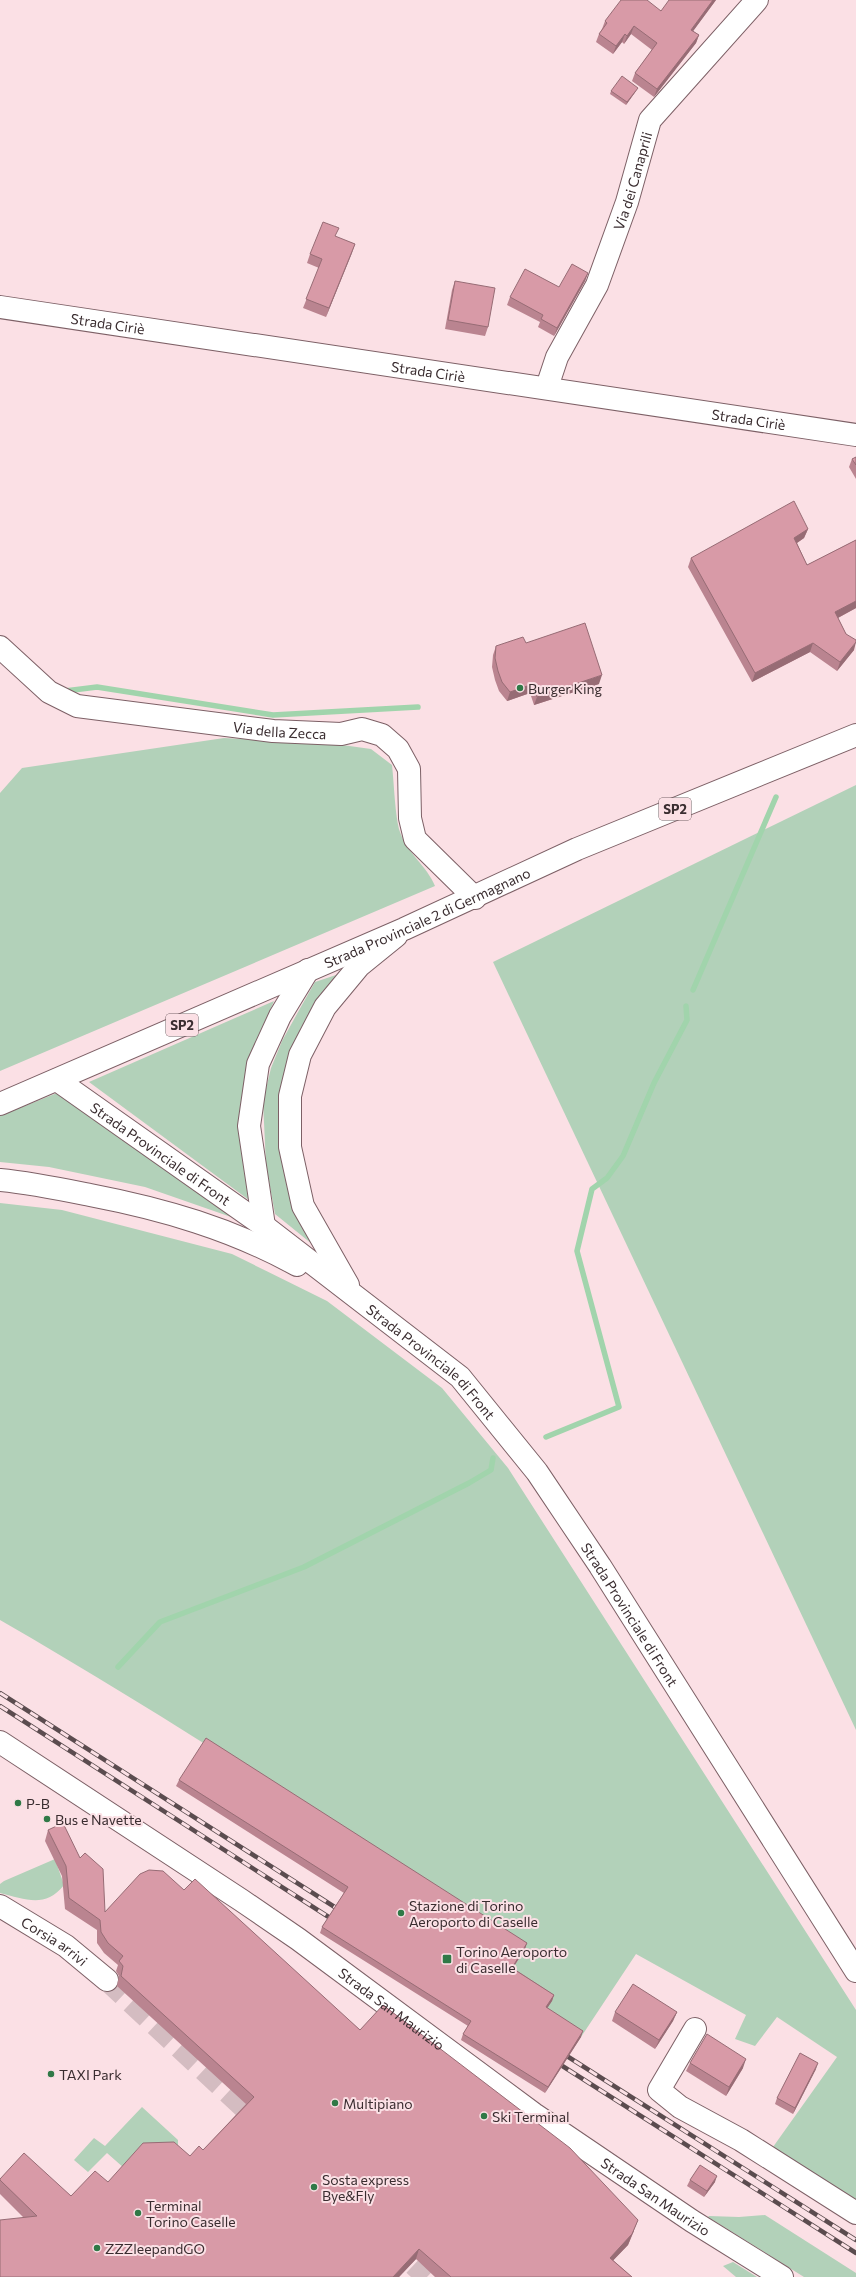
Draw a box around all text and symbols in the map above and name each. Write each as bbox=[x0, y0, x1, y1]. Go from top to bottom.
street label: Via dei Canaprili bbox=[609, 130, 655, 232]
street label: Strada Ciriè bbox=[70, 309, 146, 337]
street label: Strada Ciriè bbox=[390, 357, 466, 385]
street label: Strada Ciriè bbox=[711, 405, 787, 433]
place label: Burger King bbox=[528, 680, 603, 697]
marker: Burger King bbox=[515, 683, 525, 693]
street label: Via della Zecca bbox=[232, 717, 327, 742]
road number: SP2 bbox=[659, 798, 691, 820]
street label: Strada Provinciale 2 di Germagnano bbox=[321, 863, 533, 971]
road number: SP2 bbox=[166, 1014, 198, 1036]
street label: Strada Provinciale di Front bbox=[88, 1098, 234, 1208]
street label: Strada Provinciale di Front bbox=[364, 1300, 499, 1423]
street label: Strada Provinciale di Front bbox=[578, 1539, 682, 1689]
place label: P-B bbox=[26, 1795, 50, 1812]
marker: P-B bbox=[13, 1798, 23, 1808]
place label: Bus e Navette bbox=[55, 1811, 142, 1828]
marker: Bus e Navette bbox=[42, 1814, 52, 1824]
place label: Stazione di Torino Aeroporto di Caselle bbox=[409, 1897, 538, 1930]
marker: Stazione di Torino Aeroporto di Caselle bbox=[396, 1908, 406, 1918]
street label: Corsia arrivi bbox=[19, 1913, 91, 1969]
place label: Torino Aeroporto di Caselle bbox=[456, 1943, 567, 1976]
marker: Torino Aeroporto di Caselle bbox=[441, 1953, 453, 1965]
street label: Strada San Maurizio bbox=[335, 1964, 448, 2053]
place label: TAXI Park bbox=[59, 2066, 122, 2083]
marker: TAXI Park bbox=[46, 2069, 56, 2079]
place label: Multipiano bbox=[343, 2095, 413, 2112]
marker: Multipiano bbox=[330, 2098, 340, 2108]
place label: Ski Terminal bbox=[492, 2108, 570, 2125]
marker: Ski Terminal bbox=[479, 2111, 489, 2121]
street label: Strada San Maurizio bbox=[598, 2154, 713, 2239]
place label: Sosta express Bye&Fly bbox=[322, 2171, 409, 2204]
marker: Sosta express Bye&Fly bbox=[309, 2182, 319, 2192]
place label: Terminal Torino Caselle bbox=[146, 2197, 236, 2230]
marker: Terminal Torino Caselle bbox=[133, 2208, 143, 2218]
place label: ZZZleepandGO bbox=[105, 2240, 205, 2257]
marker: ZZZleepandGO bbox=[92, 2243, 102, 2253]

